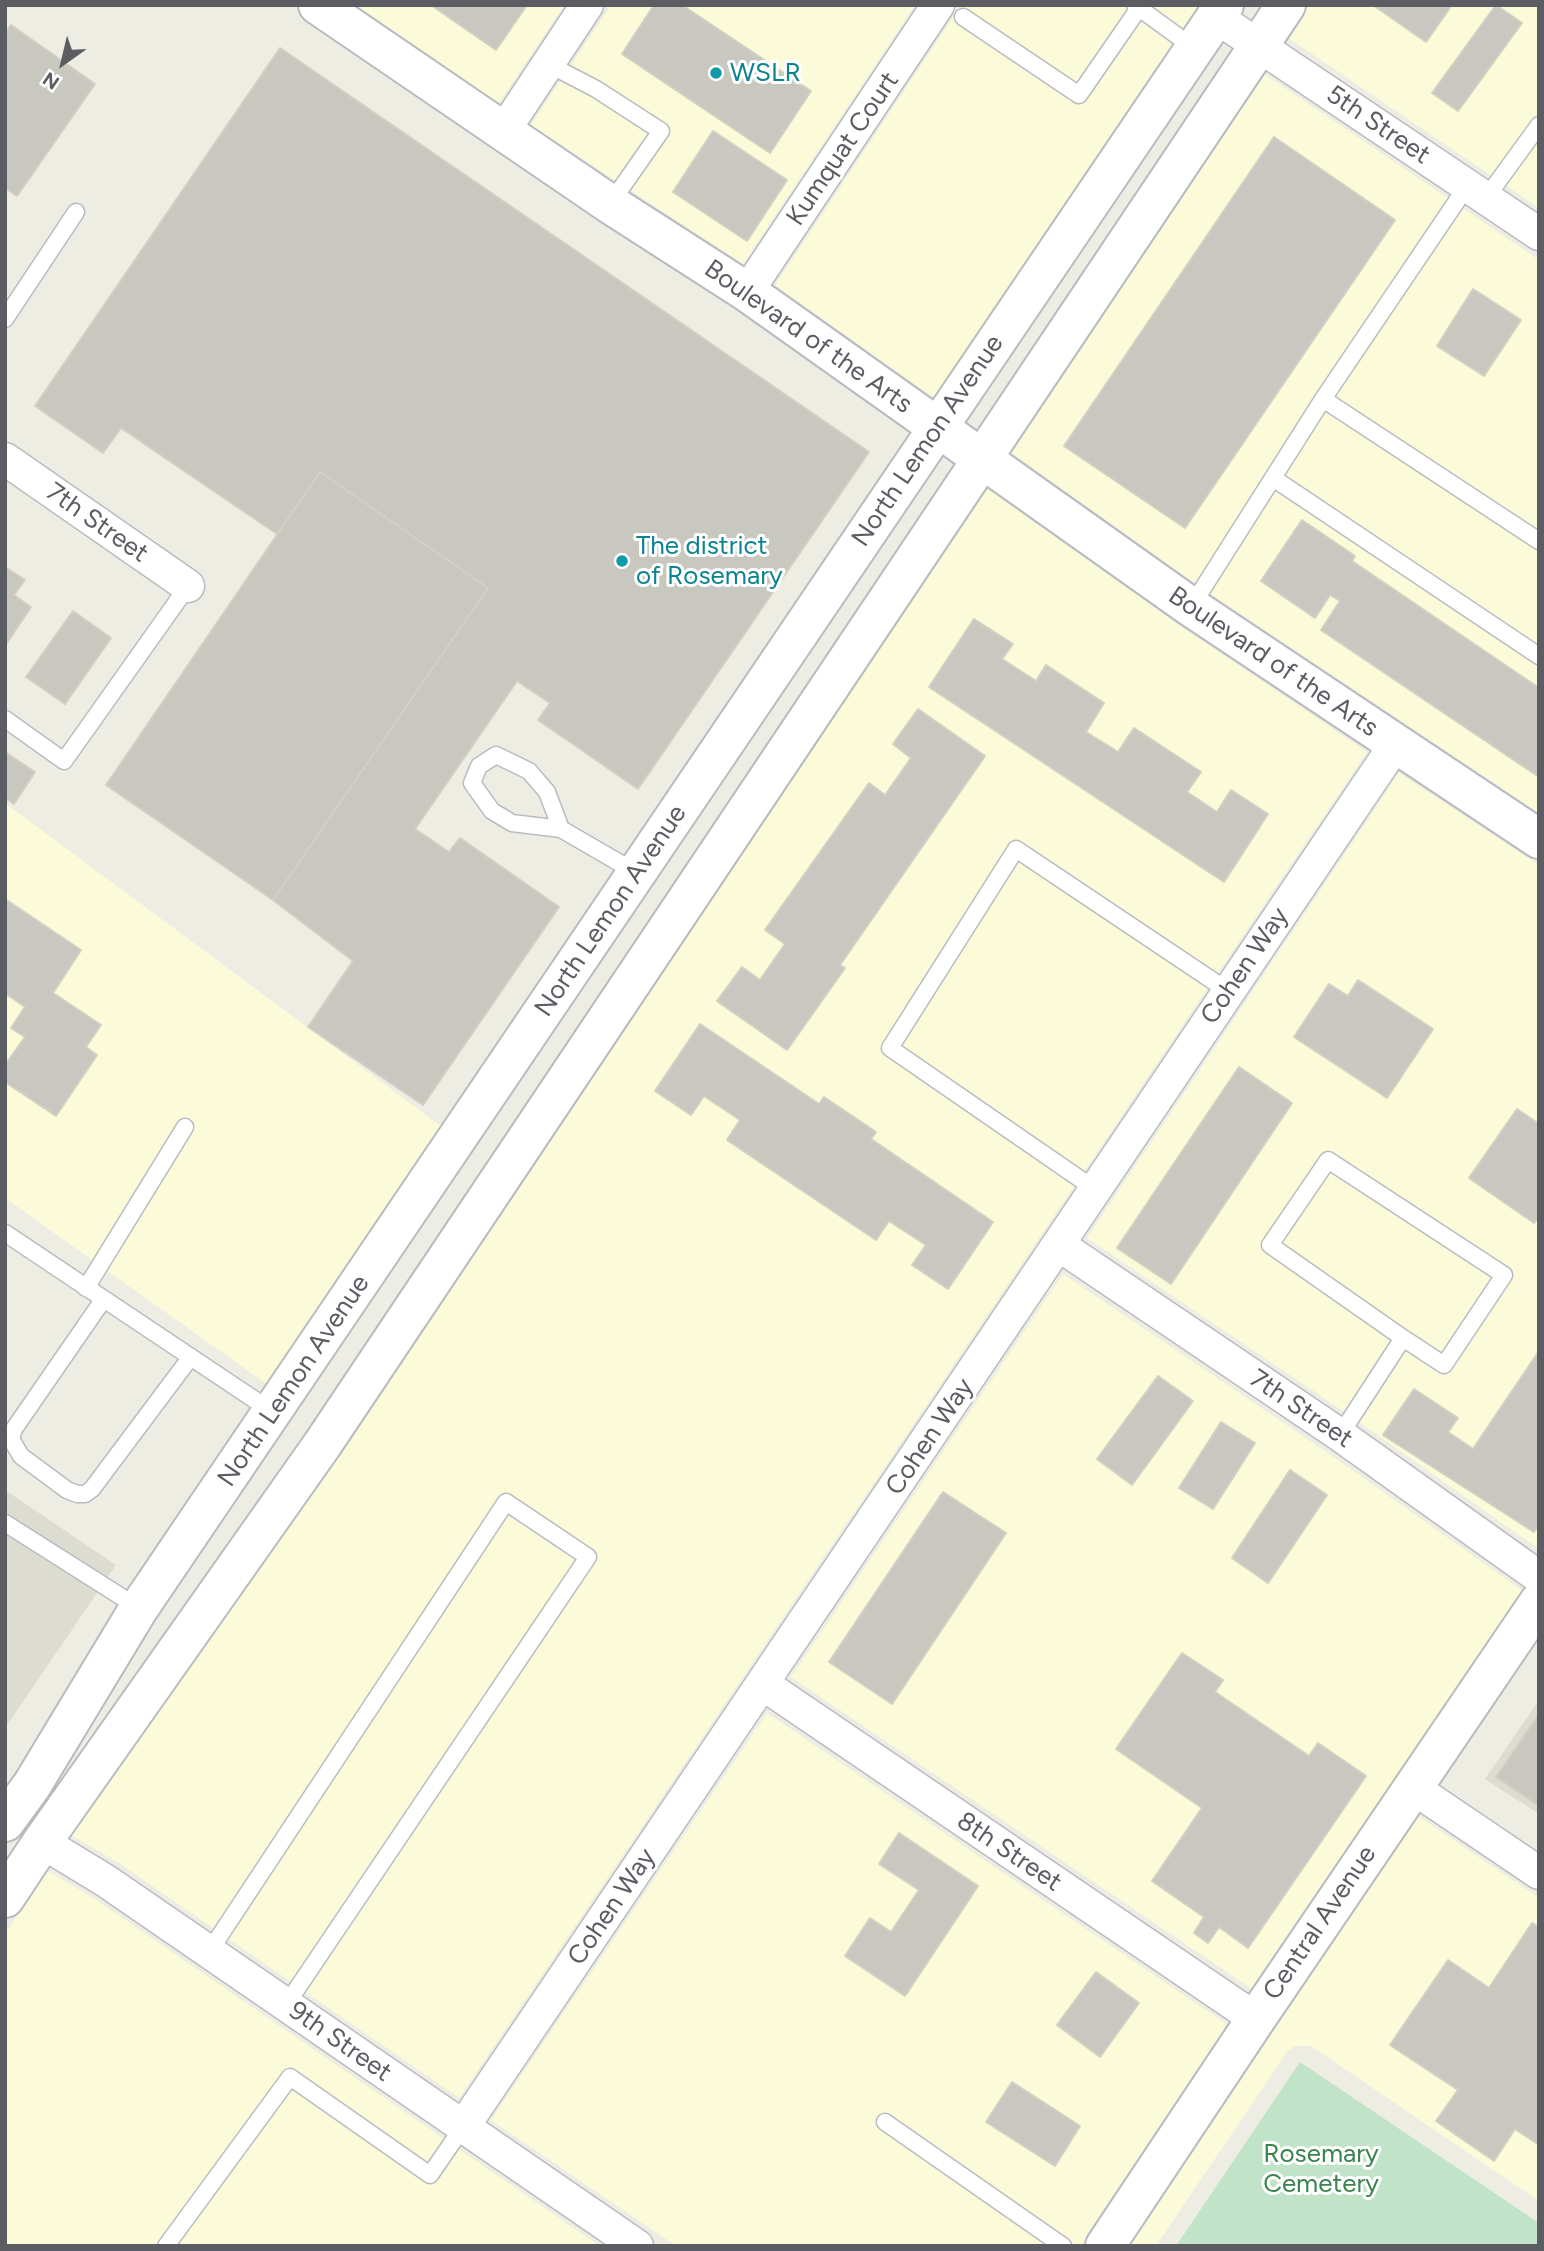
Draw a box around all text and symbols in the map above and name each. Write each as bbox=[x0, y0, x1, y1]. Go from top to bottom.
north arrow bbox=[28, 28, 98, 98]
place label: WSLR bbox=[730, 57, 801, 89]
marker: WSLR bbox=[708, 65, 724, 81]
street label: Kumquat Court bbox=[780, 66, 906, 232]
text: N bbox=[38, 67, 63, 94]
street label: 5th Street bbox=[1320, 79, 1436, 171]
street label: Boulevard of the Arts bbox=[698, 254, 918, 420]
street label: North Lemon Avenue bbox=[846, 329, 1010, 553]
street label: 7th Street bbox=[40, 477, 154, 569]
place label: The district of Rosemary bbox=[636, 530, 783, 592]
marker: The district of Rosemary bbox=[614, 553, 630, 569]
street label: Boulevard of the Arts bbox=[1162, 580, 1384, 744]
street label: North Lemon Avenue bbox=[529, 799, 693, 1023]
street label: Cohen Way bbox=[1195, 902, 1295, 1030]
street label: North Lemon Avenue bbox=[212, 1269, 376, 1493]
street label: 7th Street bbox=[1244, 1363, 1358, 1455]
street label: Cohen Way bbox=[880, 1373, 980, 1501]
street label: 8th Street bbox=[951, 1806, 1067, 1898]
street label: Central Avenue bbox=[1257, 1840, 1383, 2006]
street label: Cohen Way bbox=[562, 1843, 662, 1971]
street label: 9th Street bbox=[283, 1995, 397, 2089]
park label: Rosemary Cemetery bbox=[1263, 2138, 1379, 2200]

